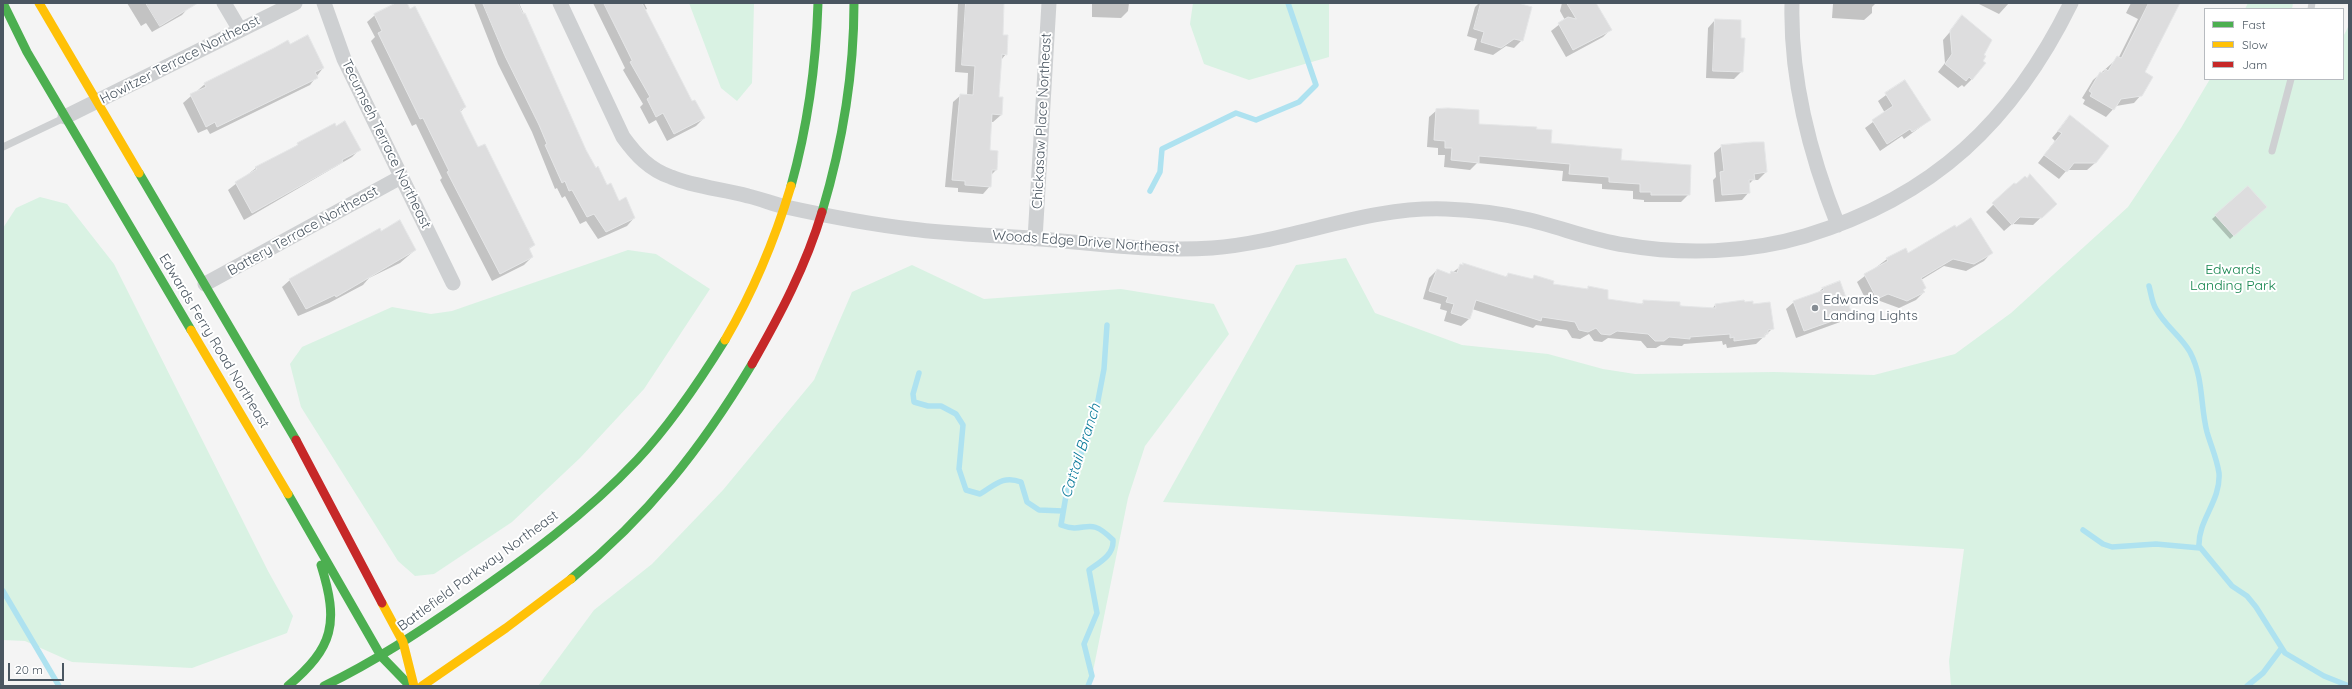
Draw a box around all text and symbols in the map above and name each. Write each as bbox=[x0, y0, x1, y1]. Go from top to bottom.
legend bbox=[2204, 8, 2344, 80]
street label: Howitzer Terrace Northeast bbox=[97, 12, 263, 108]
text: Fast bbox=[2242, 17, 2266, 32]
street label: Chickasaw Place Northeast bbox=[1029, 33, 1055, 209]
text: Slow bbox=[2242, 37, 2268, 52]
street label: Tecumseh Terrace Northeast bbox=[338, 57, 434, 231]
text: Jam bbox=[2242, 57, 2267, 72]
street label: Battery Terrace Northeast bbox=[225, 183, 381, 279]
street label: Woods Edge Drive Northeast bbox=[992, 227, 1180, 257]
street label: Edwards Ferry Road Northeast bbox=[155, 251, 273, 431]
park label: Edwards Landing Park bbox=[2190, 262, 2276, 294]
place label: Edwards Landing Lights bbox=[1823, 292, 1918, 324]
marker: Edwards Landing Lights bbox=[1810, 303, 1820, 313]
water label: Cattail Branch bbox=[1057, 401, 1105, 501]
street label: Battlefield Parkway Northeast bbox=[394, 507, 562, 635]
scale bar bbox=[10, 655, 66, 681]
text: 20 m bbox=[15, 662, 43, 677]

